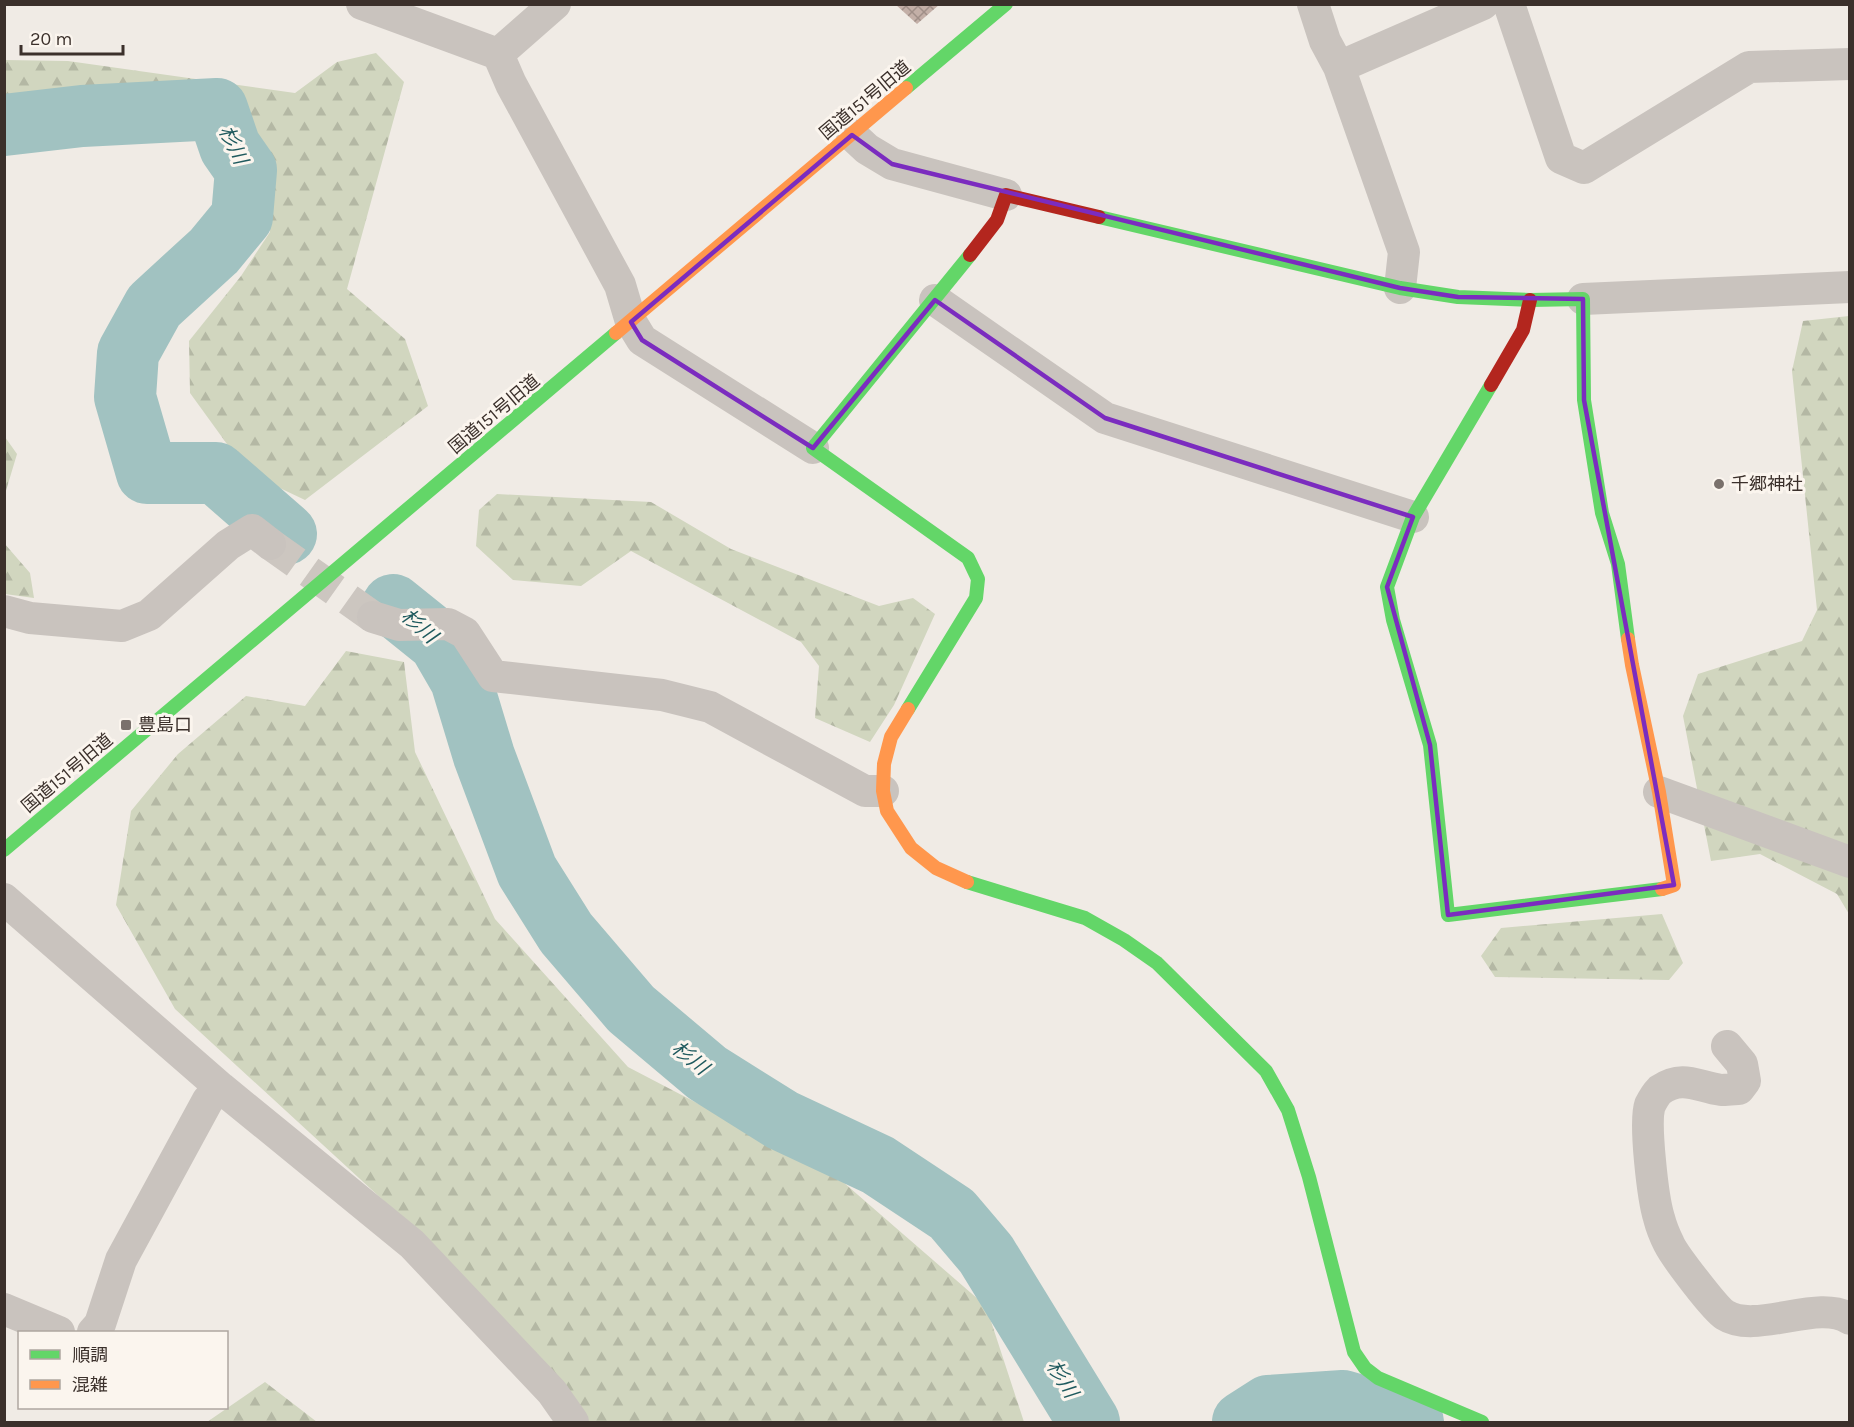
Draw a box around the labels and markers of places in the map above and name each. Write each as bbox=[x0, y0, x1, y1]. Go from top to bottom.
place label: 千郷神社 bbox=[1731, 473, 1803, 495]
marker: 千郷神社 bbox=[1712, 477, 1726, 491]
place label: 豊島口 bbox=[138, 714, 192, 736]
marker: 豊島口 bbox=[119, 718, 133, 732]

